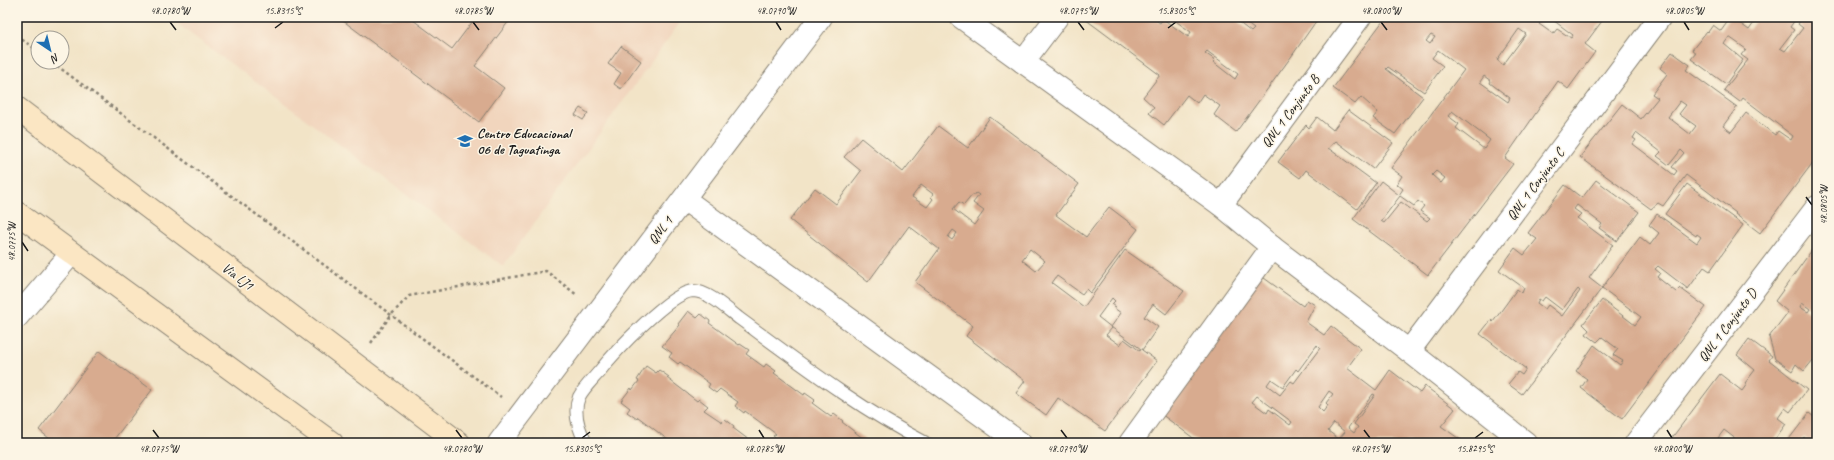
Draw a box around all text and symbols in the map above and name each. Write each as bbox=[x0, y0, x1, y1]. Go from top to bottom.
text: 48.0780°W bbox=[150, 4, 191, 17]
text: 15.8315°S bbox=[265, 4, 303, 17]
text: 48.0785°W bbox=[453, 4, 494, 17]
text: 48.0790°W bbox=[756, 4, 797, 17]
text: 48.0795°W bbox=[1058, 4, 1099, 17]
text: 15.8305°S bbox=[1158, 4, 1196, 17]
text: 48.0800°W bbox=[1361, 4, 1402, 17]
text: 48.0805°W bbox=[1664, 4, 1705, 17]
north arrow bbox=[30, 30, 70, 70]
text: N bbox=[47, 51, 63, 67]
street label: QNL 1 Conjunto B bbox=[1258, 70, 1324, 151]
place label: Centro Educacional 06 de Taguatinga bbox=[477, 125, 573, 158]
school or university icon: Centro Educacional 06 de Taguatinga bbox=[456, 132, 474, 150]
street label: QNL 1 Conjunto C bbox=[1503, 144, 1569, 224]
text: 48.0805°W bbox=[1817, 184, 1830, 225]
street label: QNL 1 bbox=[644, 212, 677, 248]
text: 48.0775°W bbox=[5, 221, 18, 262]
street label: Via LJ1 bbox=[219, 259, 257, 294]
street label: QNL 1 Conjunto D bbox=[1694, 284, 1762, 365]
text: 48.0775°W bbox=[139, 442, 180, 455]
text: 48.0780°W bbox=[442, 442, 483, 455]
text: 15.8305°S bbox=[564, 442, 602, 455]
text: 48.0785°W bbox=[744, 442, 785, 455]
text: 48.0790°W bbox=[1047, 442, 1088, 455]
text: 48.0795°W bbox=[1350, 442, 1391, 455]
text: 15.8295°S bbox=[1457, 442, 1495, 455]
text: 48.0800°W bbox=[1652, 442, 1693, 455]

